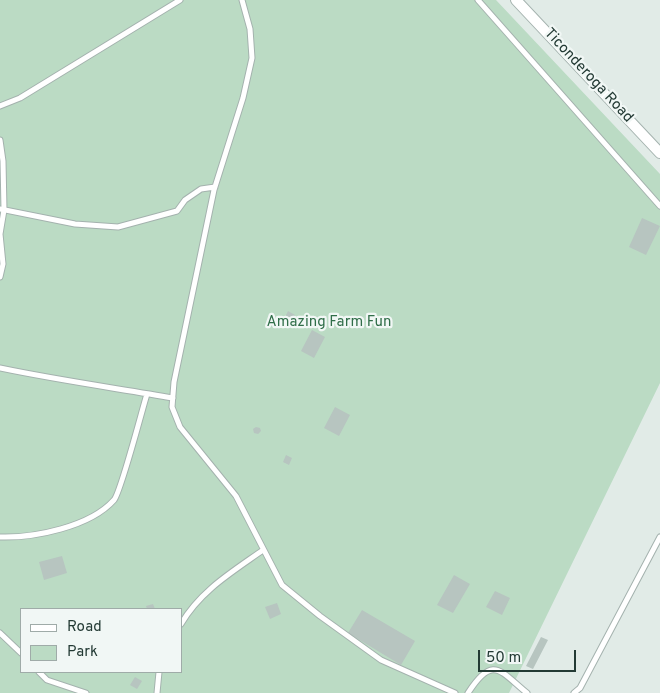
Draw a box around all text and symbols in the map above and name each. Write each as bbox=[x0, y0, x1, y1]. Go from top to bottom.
street label: Ticonderoga Road bbox=[540, 25, 636, 127]
park label: Amazing Farm Fun bbox=[266, 314, 392, 332]
legend bbox=[20, 608, 182, 673]
text: Road bbox=[67, 618, 102, 637]
scale bar bbox=[480, 640, 578, 672]
text: Park bbox=[67, 643, 98, 662]
text: 50 m bbox=[486, 649, 521, 668]

